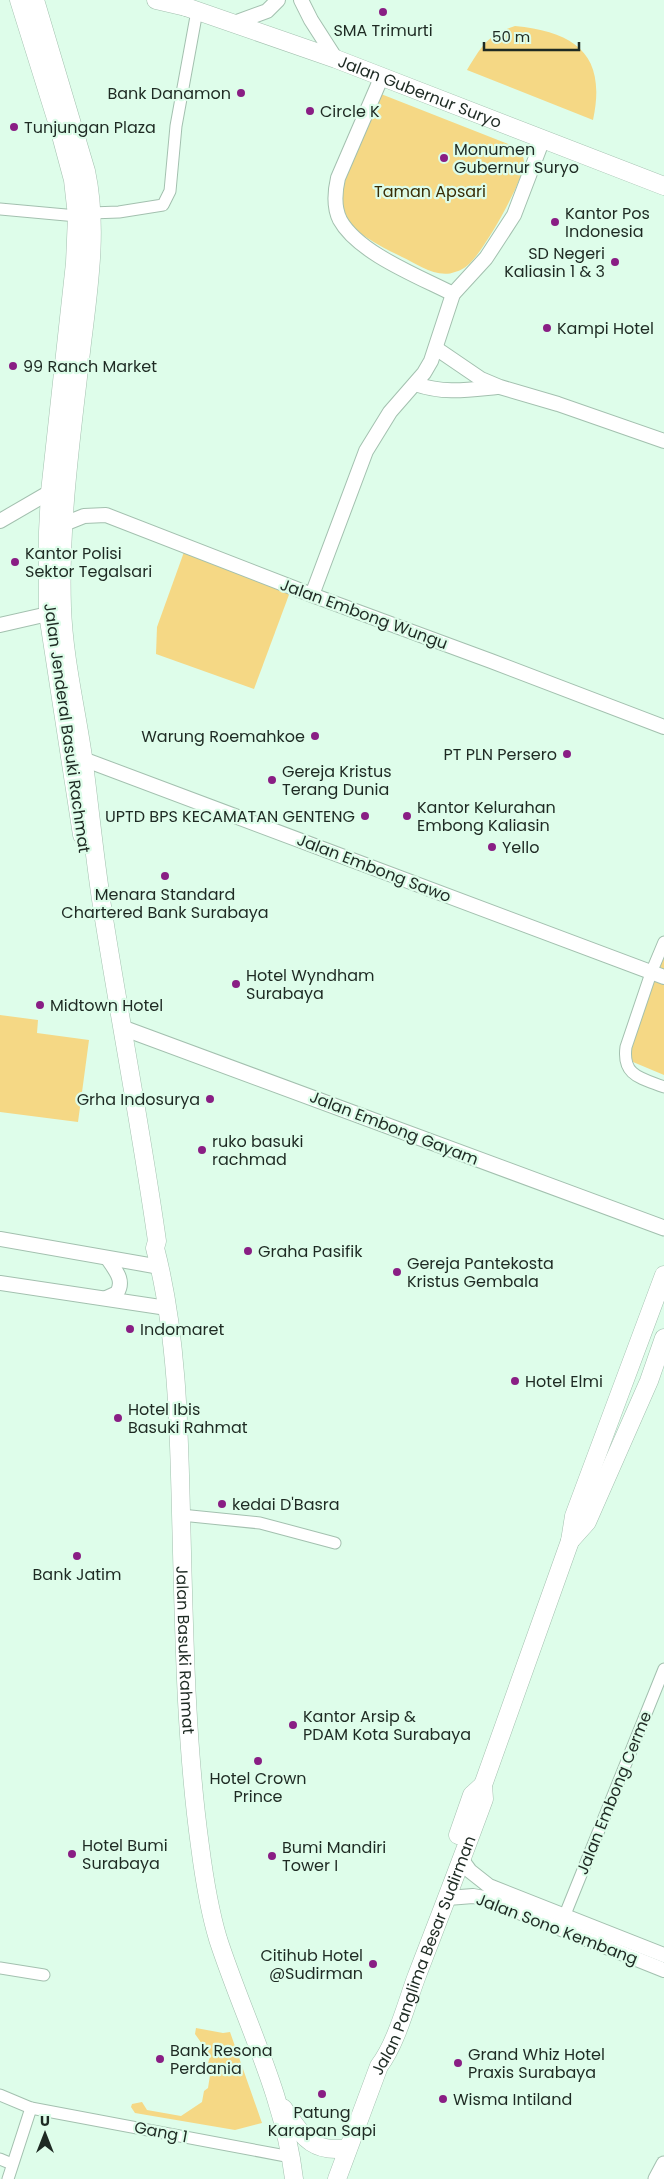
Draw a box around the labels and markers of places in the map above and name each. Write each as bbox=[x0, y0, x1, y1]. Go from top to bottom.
marker: SMA Trimurti bbox=[377, 6, 389, 18]
place label: SMA Trimurti bbox=[333, 19, 433, 42]
place label: Bank Danamon bbox=[107, 82, 231, 105]
marker: Bank Danamon bbox=[235, 87, 247, 99]
place label: Circle K bbox=[320, 100, 380, 123]
marker: Circle K bbox=[304, 105, 316, 117]
place label: Tunjungan Plaza bbox=[24, 116, 156, 139]
marker: Tunjungan Plaza bbox=[8, 121, 20, 133]
place label: Monumen Gubernur Suryo bbox=[454, 138, 579, 179]
marker: Monumen Gubernur Suryo bbox=[438, 152, 450, 164]
place label: Kantor Pos Indonesia bbox=[565, 202, 650, 243]
marker: Kantor Pos Indonesia bbox=[549, 216, 561, 228]
place label: SD Negeri Kaliasin 1 & 3 bbox=[504, 242, 605, 283]
marker: SD Negeri Kaliasin 1 & 3 bbox=[609, 256, 621, 268]
place label: Kampi Hotel bbox=[557, 317, 654, 340]
marker: Kampi Hotel bbox=[541, 322, 553, 334]
place label: 99 Ranch Market bbox=[23, 355, 157, 378]
marker: 99 Ranch Market bbox=[7, 360, 19, 372]
place label: Kantor Polisi Sektor Tegalsari bbox=[25, 542, 152, 583]
marker: Kantor Polisi Sektor Tegalsari bbox=[9, 556, 21, 568]
place label: Warung Roemahkoe bbox=[141, 725, 305, 748]
marker: Warung Roemahkoe bbox=[309, 730, 321, 742]
place label: PT PLN Persero bbox=[443, 743, 557, 766]
marker: PT PLN Persero bbox=[561, 748, 573, 760]
place label: Gereja Kristus Terang Dunia bbox=[282, 760, 392, 801]
marker: Gereja Kristus Terang Dunia bbox=[266, 774, 278, 786]
place label: Kantor Kelurahan Embong Kaliasin bbox=[417, 796, 556, 837]
place label: UPTD BPS KECAMATAN GENTENG bbox=[105, 805, 355, 828]
marker: UPTD BPS KECAMATAN GENTENG bbox=[359, 810, 371, 822]
marker: Kantor Kelurahan Embong Kaliasin bbox=[401, 810, 413, 822]
place label: Yello bbox=[502, 836, 539, 859]
marker: Yello bbox=[486, 841, 498, 853]
marker: Menara Standard Chartered Bank Surabaya bbox=[159, 870, 171, 882]
place label: Menara Standard Chartered Bank Surabaya bbox=[61, 883, 269, 924]
place label: Hotel Wyndham Surabaya bbox=[246, 964, 374, 1005]
marker: Hotel Wyndham Surabaya bbox=[230, 978, 242, 990]
place label: Midtown Hotel bbox=[50, 994, 163, 1017]
marker: Midtown Hotel bbox=[34, 999, 46, 1011]
place label: Grha Indosurya bbox=[77, 1088, 200, 1111]
marker: Grha Indosurya bbox=[204, 1093, 216, 1105]
place label: ruko basuki rachmad bbox=[212, 1130, 303, 1171]
marker: ruko basuki rachmad bbox=[196, 1144, 208, 1156]
place label: Graha Pasifik bbox=[258, 1240, 363, 1263]
marker: Graha Pasifik bbox=[242, 1245, 254, 1257]
place label: Gereja Pantekosta Kristus Gembala bbox=[407, 1252, 554, 1293]
marker: Gereja Pantekosta Kristus Gembala bbox=[391, 1266, 403, 1278]
place label: Indomaret bbox=[140, 1318, 224, 1341]
marker: Indomaret bbox=[124, 1323, 136, 1335]
place label: Hotel Elmi bbox=[525, 1370, 603, 1393]
marker: Hotel Elmi bbox=[509, 1375, 521, 1387]
place label: Hotel Ibis Basuki Rahmat bbox=[128, 1398, 248, 1439]
marker: Hotel Ibis Basuki Rahmat bbox=[112, 1412, 124, 1424]
place label: kedai D'Basra bbox=[232, 1493, 340, 1516]
marker: kedai D'Basra bbox=[216, 1498, 228, 1510]
marker: Bank Jatim bbox=[71, 1550, 83, 1562]
place label: Bank Jatim bbox=[33, 1563, 121, 1586]
place label: Kantor Arsip & PDAM Kota Surabaya bbox=[303, 1705, 471, 1746]
marker: Kantor Arsip & PDAM Kota Surabaya bbox=[287, 1719, 299, 1731]
marker: Hotel Crown Prince bbox=[252, 1755, 264, 1767]
place label: Hotel Crown Prince bbox=[209, 1767, 307, 1808]
place label: Hotel Bumi Surabaya bbox=[82, 1834, 168, 1875]
place label: Bumi Mandiri Tower I bbox=[282, 1836, 386, 1877]
marker: Hotel Bumi Surabaya bbox=[66, 1848, 78, 1860]
marker: Bumi Mandiri Tower I bbox=[266, 1850, 278, 1862]
place label: Citihub Hotel @Sudirman bbox=[260, 1944, 363, 1985]
marker: Citihub Hotel @Sudirman bbox=[367, 1958, 379, 1970]
place label: Bank Resona Perdania bbox=[170, 2039, 273, 2080]
place label: Grand Whiz Hotel Praxis Surabaya bbox=[468, 2043, 605, 2084]
marker: Bank Resona Perdania bbox=[154, 2053, 166, 2065]
marker: Grand Whiz Hotel Praxis Surabaya bbox=[452, 2057, 464, 2069]
marker: Patung Karapan Sapi bbox=[316, 2088, 328, 2100]
place label: Wisma Intiland bbox=[453, 2088, 572, 2111]
marker: Wisma Intiland bbox=[437, 2093, 449, 2105]
place label: Patung Karapan Sapi bbox=[268, 2101, 376, 2142]

